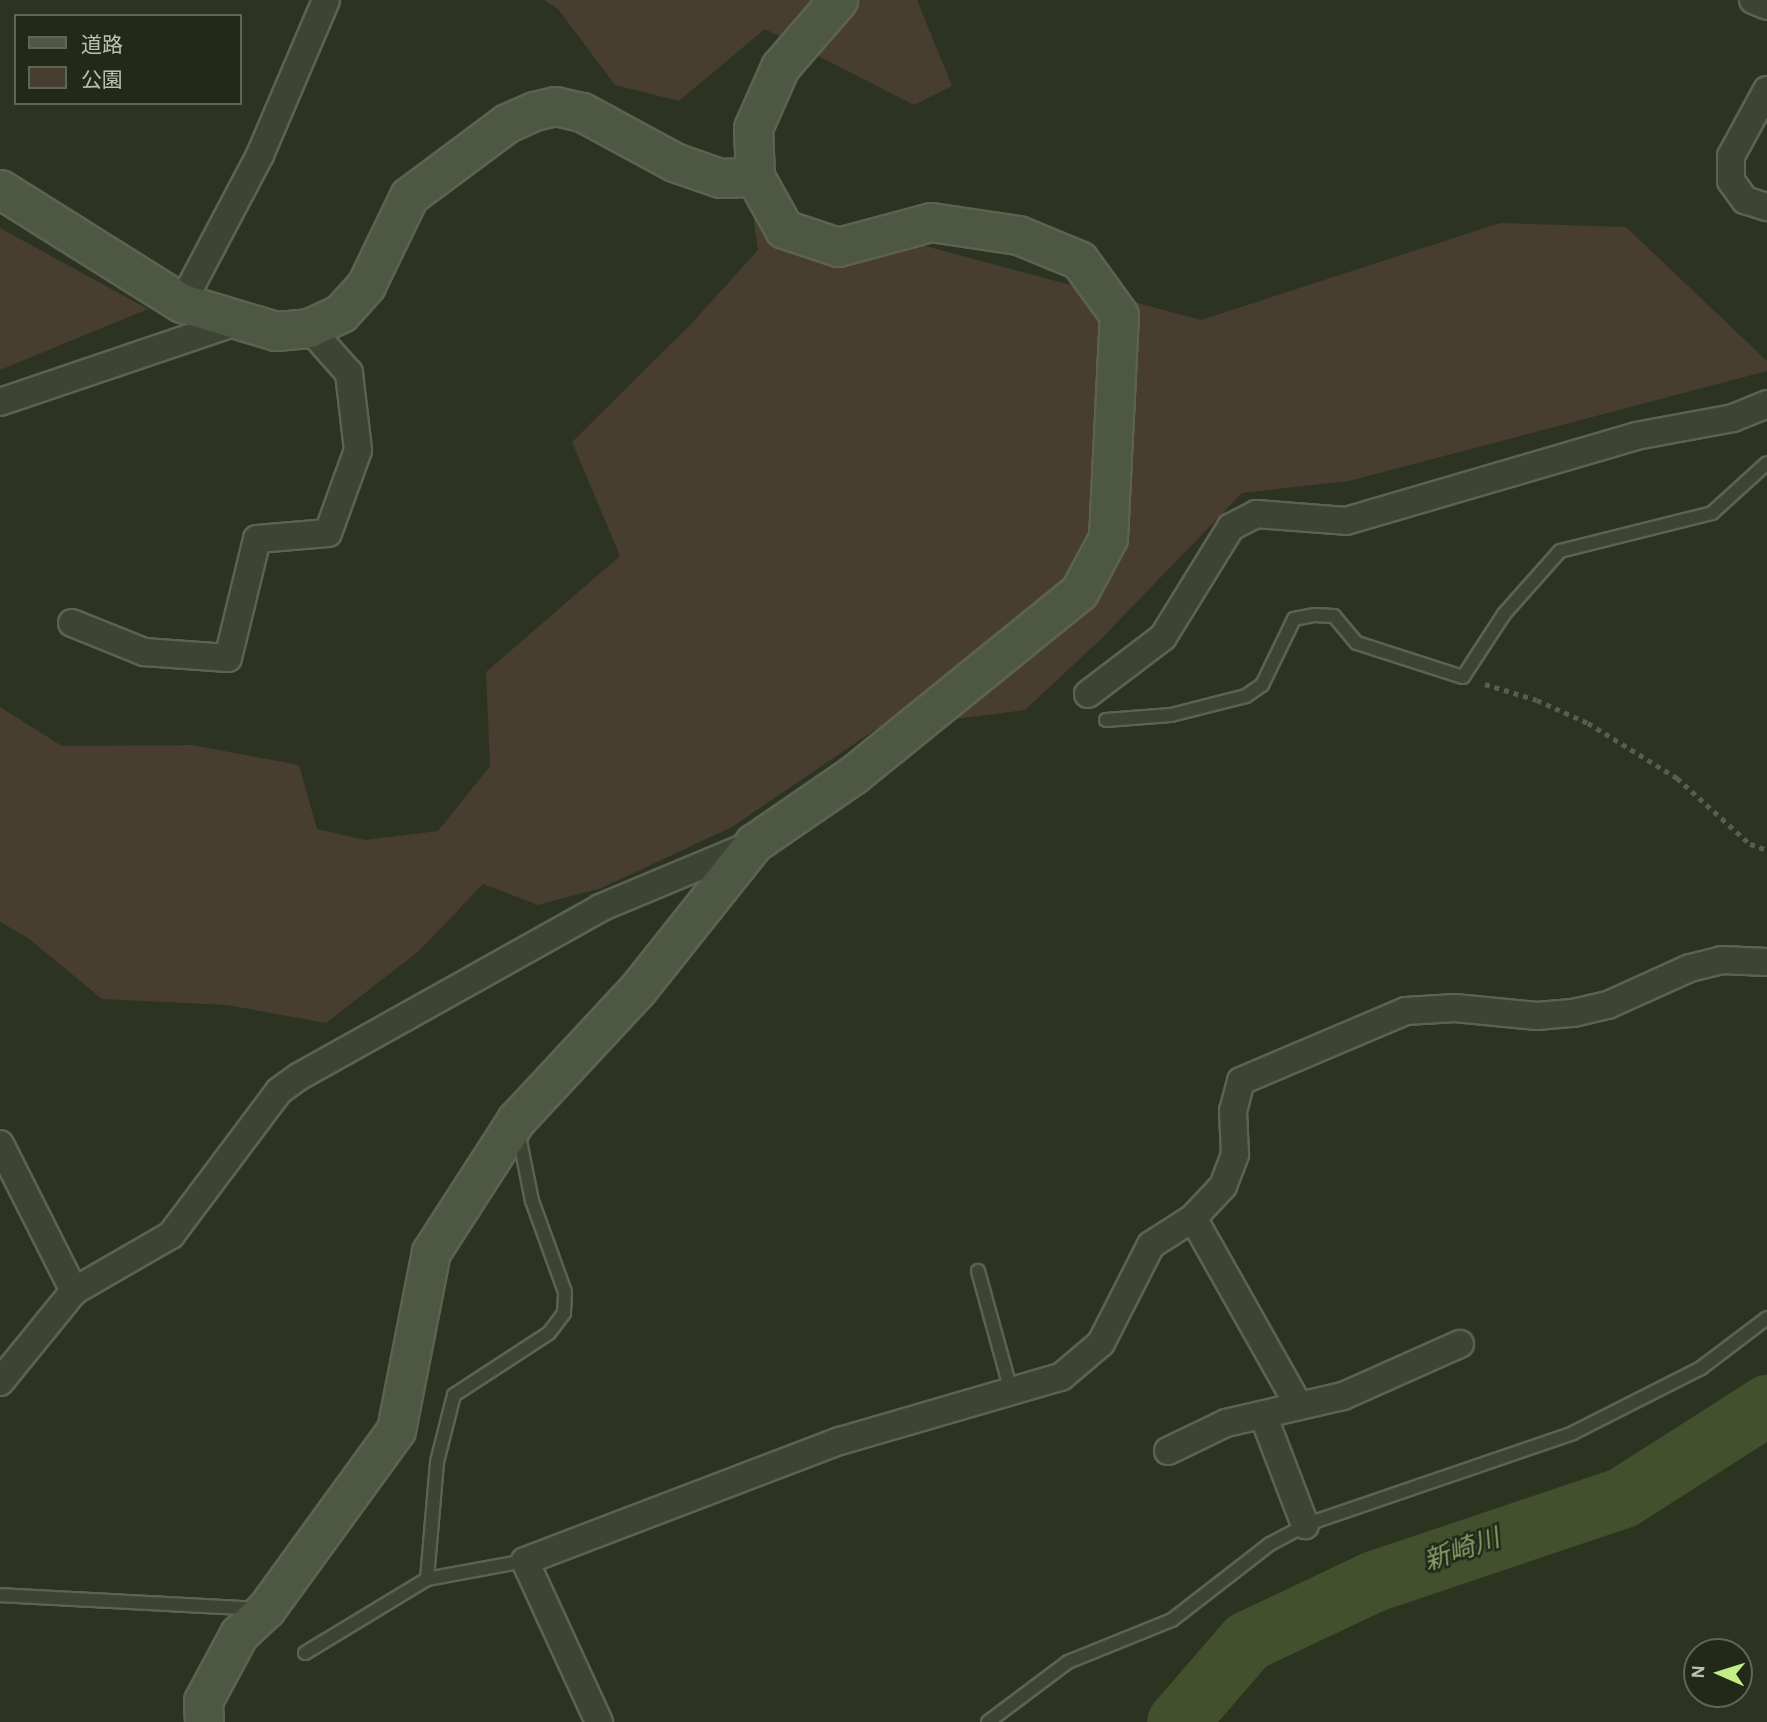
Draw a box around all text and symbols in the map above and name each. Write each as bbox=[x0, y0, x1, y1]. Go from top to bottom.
legend bbox=[14, 14, 242, 105]
text: 道路 bbox=[81, 35, 123, 56]
text: 公園 bbox=[81, 70, 123, 91]
water label: 新崎川 bbox=[1420, 1524, 1504, 1578]
north arrow bbox=[1683, 1638, 1753, 1708]
text: N bbox=[1689, 1665, 1708, 1679]

